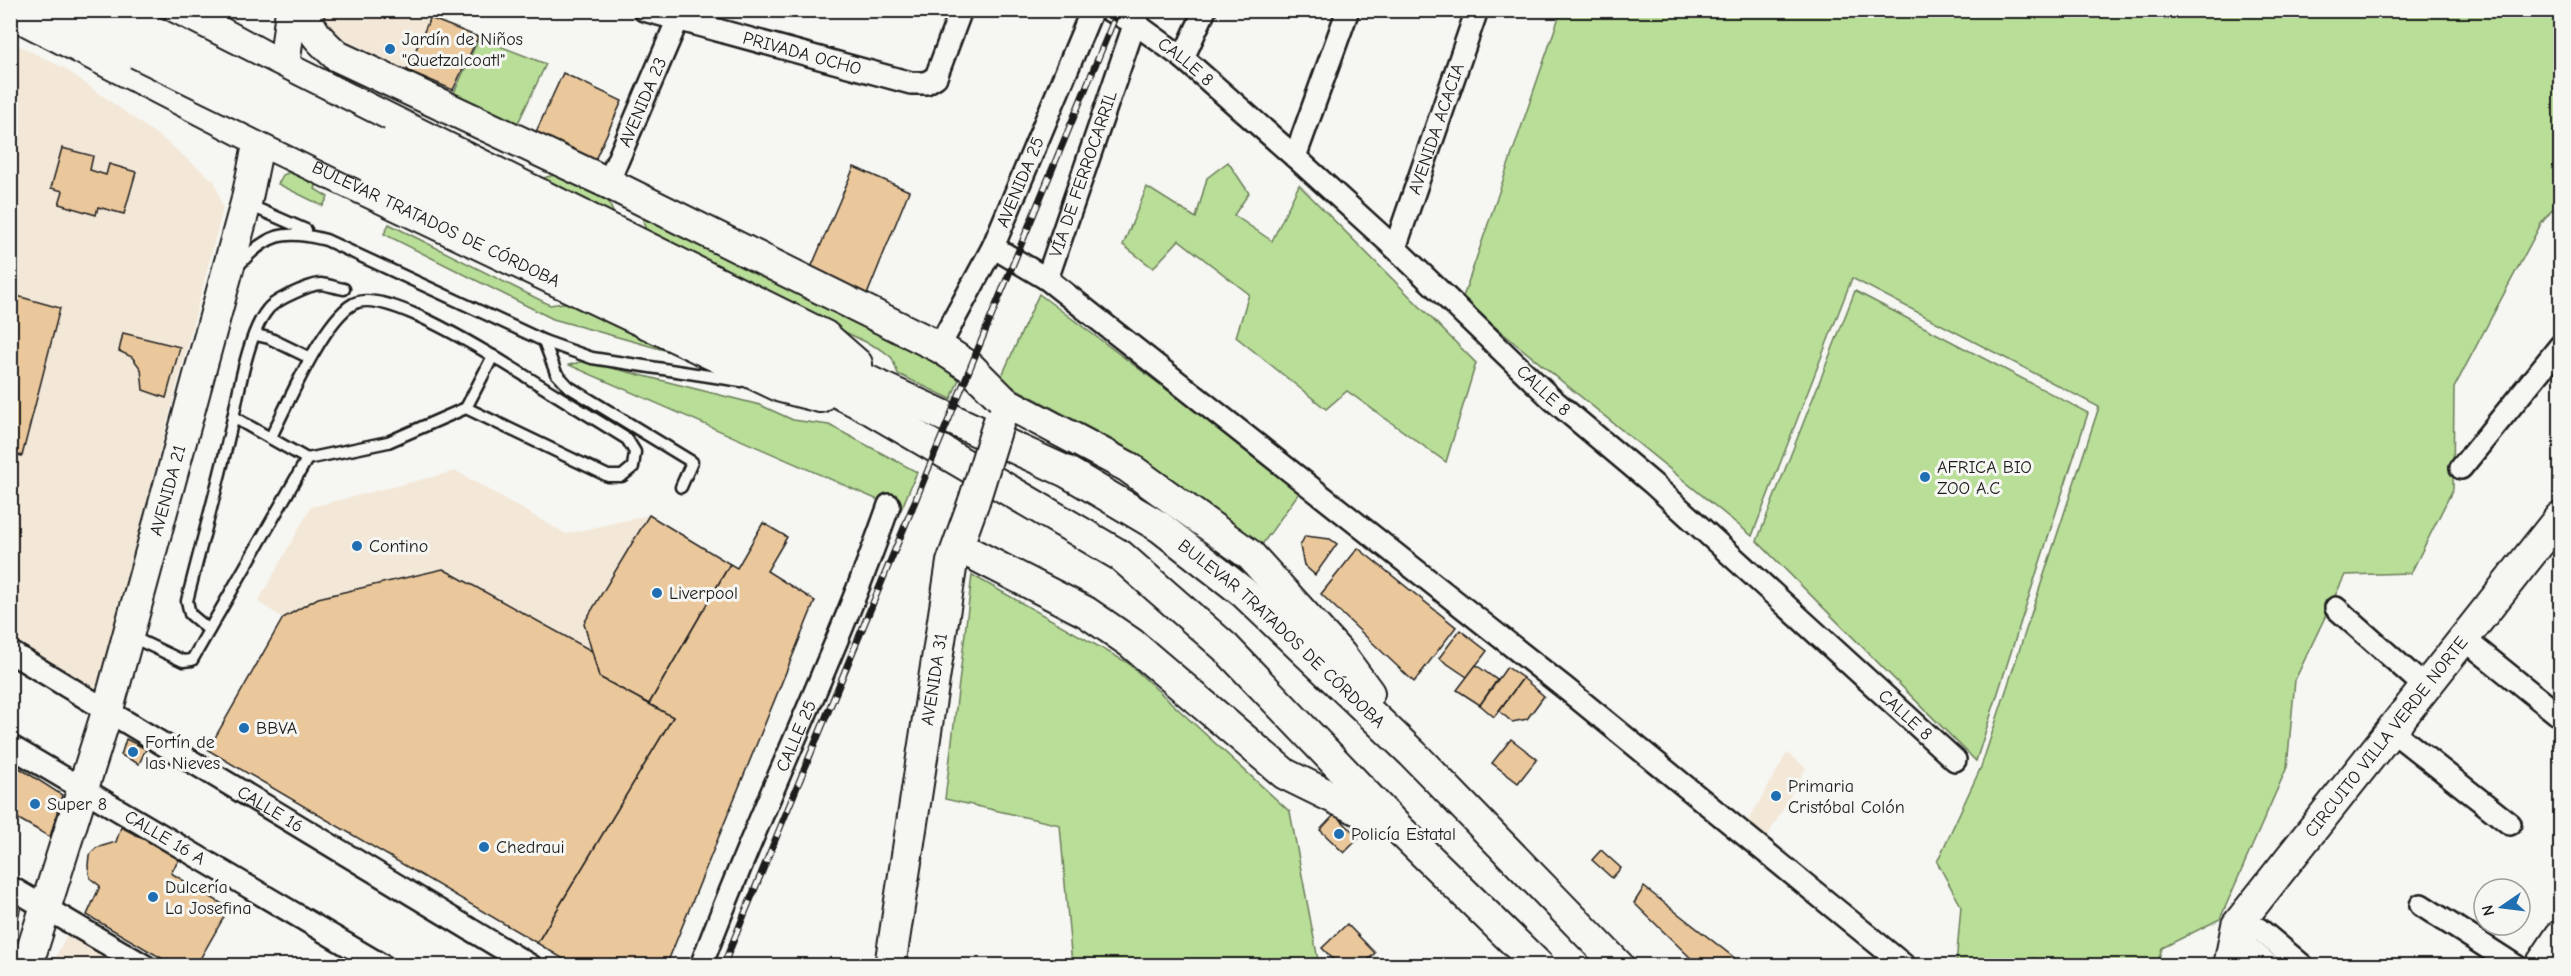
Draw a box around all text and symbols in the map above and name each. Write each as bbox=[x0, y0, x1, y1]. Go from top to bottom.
street label: PRIVADA OCHO bbox=[740, 28, 864, 80]
place label: Jardín de Niños "Quetzalcoatl" bbox=[402, 29, 523, 71]
street label: CALLE 8 bbox=[1154, 33, 1218, 91]
marker: Jardín de Niños "Quetzalcoatl" bbox=[383, 42, 397, 56]
street label: AVENIDA 23 bbox=[615, 54, 671, 150]
street label: AVENIDA ACACIA bbox=[1404, 61, 1469, 197]
street label: VÍA DE FERROCARRIL bbox=[1045, 88, 1122, 260]
street label: AVENIDA 25 bbox=[992, 134, 1049, 231]
street label: BULEVAR TRATADOS DE CÓRDOBA bbox=[309, 157, 563, 292]
street label: CALLE 8 bbox=[1512, 361, 1574, 421]
street label: AVENIDA 21 bbox=[146, 443, 191, 538]
place label: AFRICA BIO ZOO A.C bbox=[1937, 457, 2032, 499]
marker: AFRICA BIO ZOO A.C bbox=[1918, 470, 1932, 484]
street label: BULEVAR TRATADOS DE CÓRDOBA bbox=[1174, 535, 1389, 733]
place label: Contino bbox=[369, 536, 428, 557]
marker: Contino bbox=[350, 539, 364, 553]
place label: Liverpool bbox=[669, 583, 738, 604]
marker: Liverpool bbox=[650, 586, 664, 600]
street label: AVENIDA 31 bbox=[917, 632, 952, 727]
street label: CIRCUITO VILLA VERDE NORTE bbox=[2301, 632, 2473, 842]
street label: CALLE 8 bbox=[1874, 685, 1936, 745]
street label: CALLE 25 bbox=[772, 697, 821, 775]
place label: BBVA bbox=[256, 718, 297, 739]
marker: BBVA bbox=[237, 721, 251, 735]
place label: Fortín de las Nieves bbox=[145, 732, 220, 774]
marker: Fortín de las Nieves bbox=[126, 745, 140, 759]
place label: Primaria Cristóbal Colón bbox=[1788, 776, 1905, 818]
street label: CALLE 16 bbox=[233, 781, 307, 837]
marker: Primaria Cristóbal Colón bbox=[1769, 789, 1783, 803]
place label: Super 8 bbox=[47, 794, 107, 815]
marker: Super 8 bbox=[28, 797, 42, 811]
street label: CALLE 16 A bbox=[121, 806, 209, 870]
place label: Policía Estatal bbox=[1351, 824, 1456, 845]
marker: Policía Estatal bbox=[1332, 827, 1346, 841]
place label: Chedraui bbox=[496, 837, 565, 858]
marker: Chedraui bbox=[477, 840, 491, 854]
place label: Dulcería La Josefina bbox=[165, 877, 251, 919]
north arrow bbox=[2472, 877, 2532, 937]
marker: Dulcería La Josefina bbox=[146, 890, 160, 904]
text: N bbox=[2478, 903, 2498, 918]

